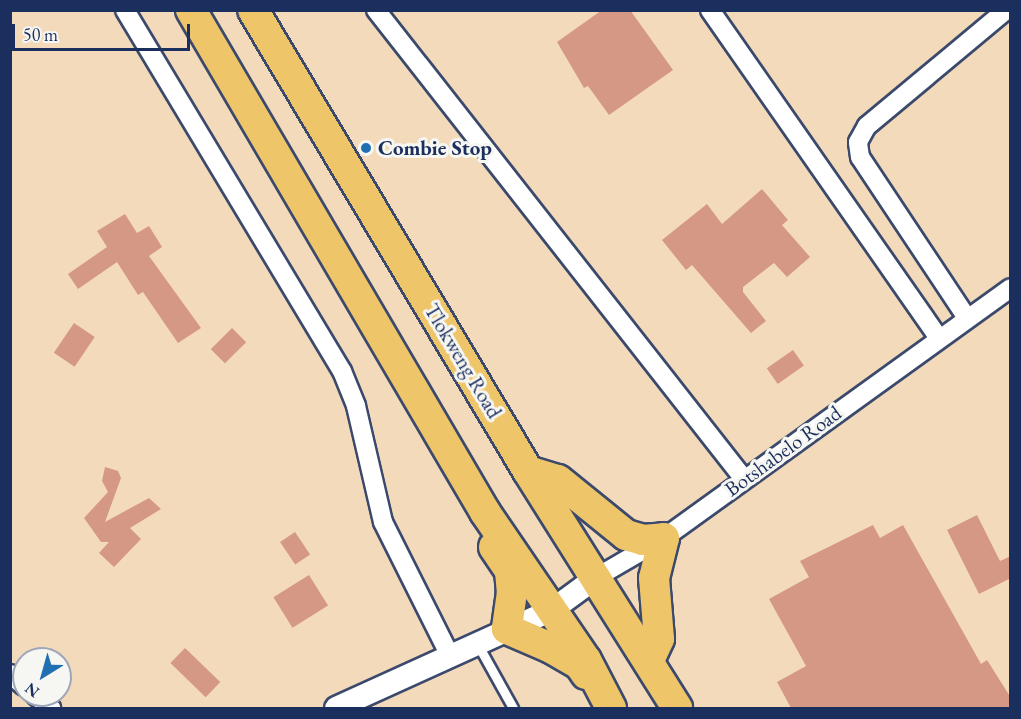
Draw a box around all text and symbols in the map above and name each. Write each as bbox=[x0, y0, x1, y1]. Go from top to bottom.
scale bar bbox=[15, 12, 194, 50]
text: 50 m bbox=[23, 23, 58, 46]
place label: Combie Stop bbox=[378, 135, 492, 161]
marker: Combie Stop bbox=[359, 141, 373, 155]
street label: Tlokweng Road bbox=[419, 299, 507, 423]
street label: Botshabelo Road bbox=[720, 400, 846, 502]
north arrow bbox=[12, 647, 72, 707]
text: N bbox=[21, 678, 44, 702]

